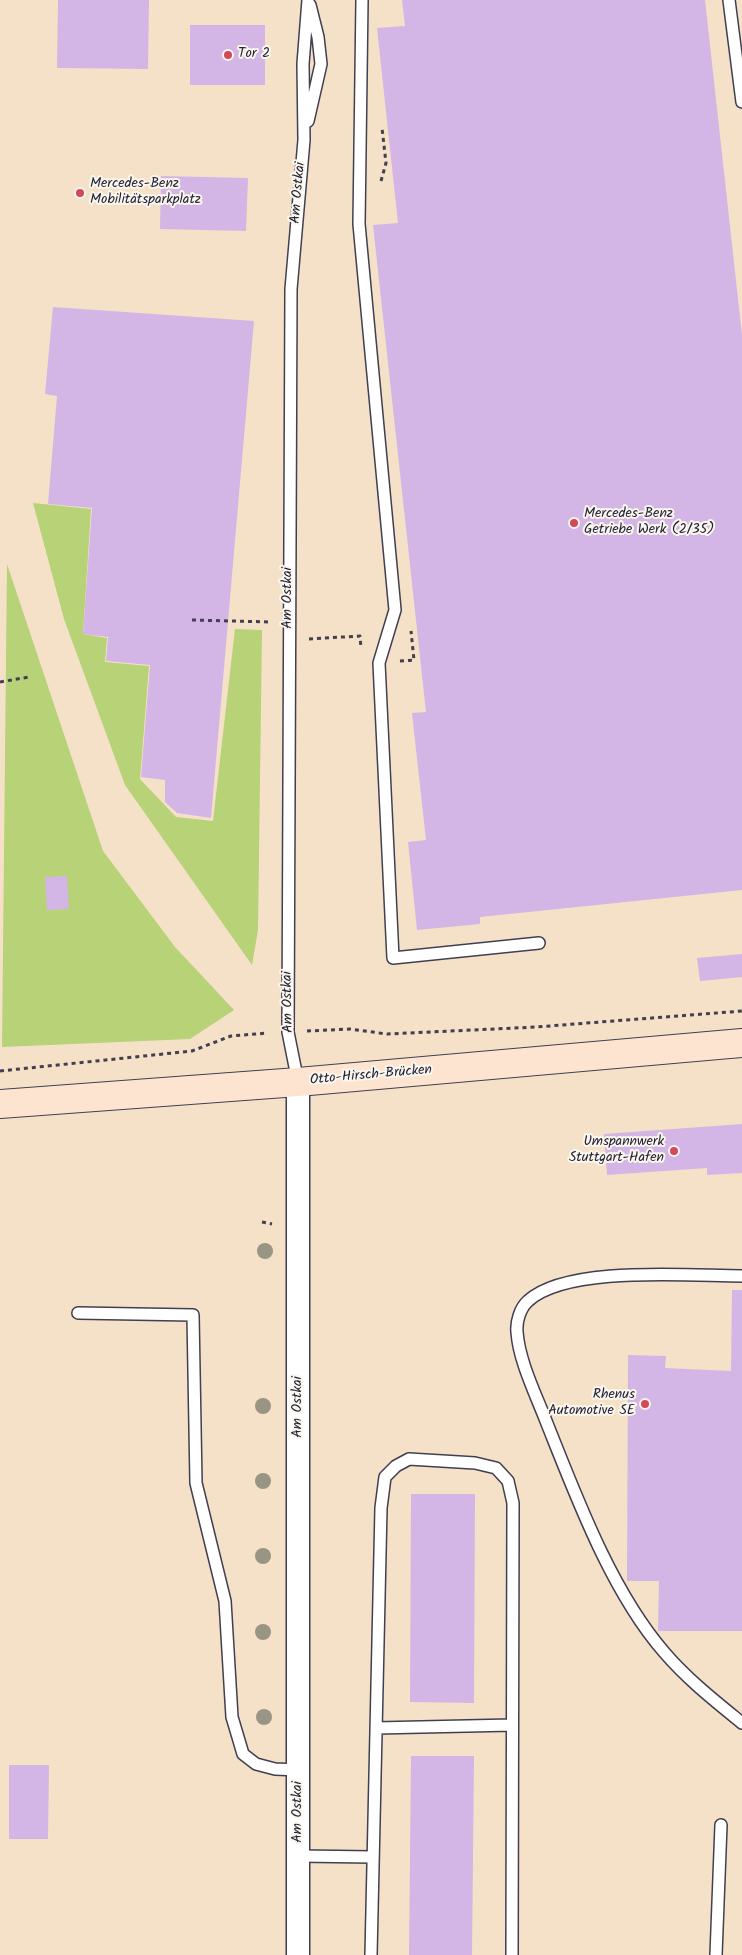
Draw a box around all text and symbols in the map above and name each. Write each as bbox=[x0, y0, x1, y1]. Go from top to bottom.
place label: Tor 2 bbox=[238, 47, 270, 63]
marker: Tor 2 bbox=[222, 49, 234, 61]
street label: Am Ostkai bbox=[288, 162, 310, 224]
place label: Mercedes-Benz Mobilitätsparkplatz bbox=[90, 177, 201, 210]
marker: Mercedes-Benz Mobilitätsparkplatz bbox=[74, 187, 86, 199]
place label: Mercedes-Benz Getriebe Werk (2/35) bbox=[584, 507, 714, 540]
marker: Mercedes-Benz Getriebe Werk (2/35) bbox=[568, 517, 580, 529]
street label: Am Ostkai bbox=[281, 567, 297, 629]
street label: Am Ostkai bbox=[280, 971, 298, 1033]
street label: Otto-Hirsch-Brücken bbox=[309, 1062, 433, 1090]
place label: Umspannwerk Stuttgart-Hafen bbox=[569, 1135, 664, 1168]
marker: Umspannwerk Stuttgart-Hafen bbox=[668, 1145, 680, 1157]
street label: Am Ostkai bbox=[291, 1376, 307, 1438]
place label: Rhenus Automotive SE bbox=[548, 1388, 635, 1420]
marker: Rhenus Automotive SE bbox=[639, 1398, 651, 1410]
street label: Am Ostkai bbox=[291, 1781, 307, 1843]

